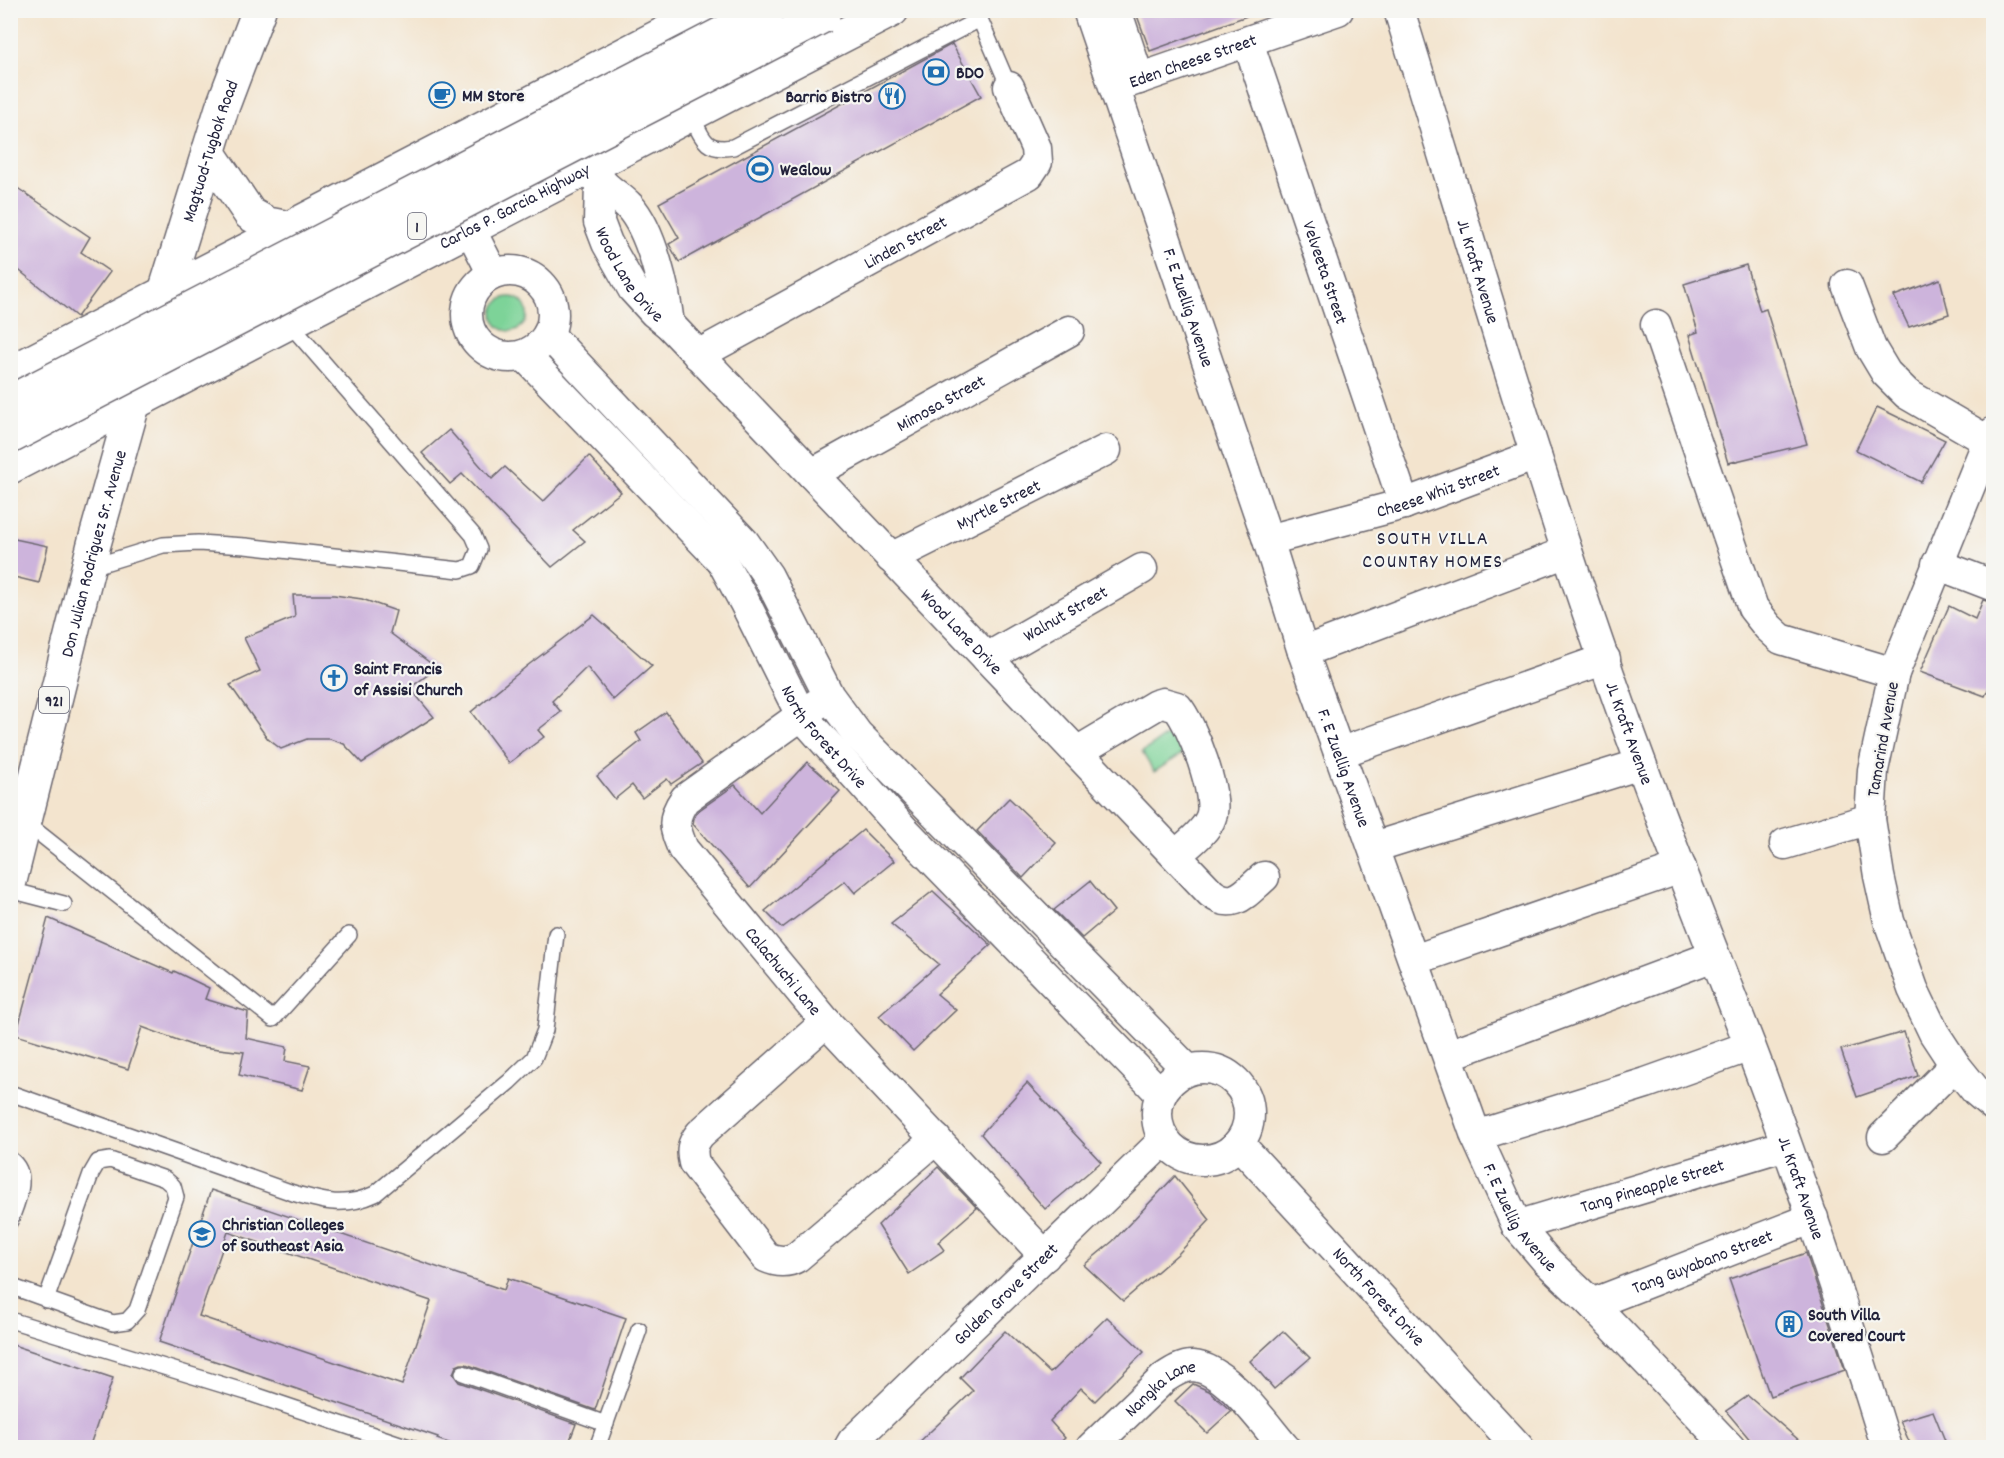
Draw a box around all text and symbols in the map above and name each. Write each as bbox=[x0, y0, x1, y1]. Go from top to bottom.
street label: Eden Cheese Street bbox=[1126, 29, 1261, 96]
bank icon: BDO bbox=[921, 57, 951, 87]
place label: BDO bbox=[956, 62, 984, 87]
street label: Magtuod-Tugbok Road bbox=[177, 77, 246, 226]
cafe icon: MM Store bbox=[427, 80, 457, 110]
restaurant icon: Barrio Bistro bbox=[877, 81, 907, 111]
place label: MM Store bbox=[462, 85, 524, 110]
place label: Barrio Bistro bbox=[786, 86, 872, 111]
sports icon: WeGlow bbox=[745, 154, 775, 184]
street label: Carlos P. Garcia Highway bbox=[436, 158, 596, 257]
place label: WeGlow bbox=[780, 159, 832, 184]
street label: Linden Street bbox=[860, 211, 953, 277]
road number: 1 bbox=[408, 213, 426, 239]
street label: JL Kraft Avenue bbox=[1449, 217, 1504, 327]
street label: Velveeta Street bbox=[1294, 218, 1352, 328]
street label: Wood Lane Drive bbox=[587, 224, 668, 330]
street label: F. E Zuellig Avenue bbox=[1155, 245, 1218, 371]
street label: Mimosa Street bbox=[893, 370, 991, 440]
street label: Don Julian Rodriguez Sr. Avenue bbox=[56, 447, 135, 660]
street label: Cheese Whiz Street bbox=[1374, 459, 1504, 526]
street label: Myrtle Street bbox=[953, 475, 1046, 538]
district label: SOUTH VILLA COUNTRY HOMES bbox=[1362, 526, 1504, 577]
street label: Walnut Street bbox=[1019, 581, 1113, 650]
street label: Wood Lane Drive bbox=[913, 585, 1007, 681]
place label: Saint Francis of Assisi Church bbox=[354, 658, 463, 704]
church icon: Saint Francis of Assisi Church bbox=[319, 663, 349, 693]
street label: JL Kraft Avenue bbox=[1598, 679, 1658, 789]
street label: Tamarind Avenue bbox=[1862, 680, 1907, 799]
street label: North Forest Drive bbox=[773, 682, 871, 795]
road number: 921 bbox=[39, 687, 69, 713]
street label: F. E Zuellig Avenue bbox=[1309, 706, 1375, 831]
street label: Calachuchi Lane bbox=[737, 923, 826, 1022]
street label: JL Kraft Avenue bbox=[1770, 1133, 1829, 1243]
street label: Tang Pineapple Street bbox=[1578, 1154, 1728, 1221]
street label: F. E Zuellig Avenue bbox=[1475, 1160, 1561, 1279]
place label: Christian Colleges of Southeast Asia bbox=[222, 1214, 345, 1260]
school or university icon: Christian Colleges of Southeast Asia bbox=[187, 1219, 217, 1249]
street label: Tang Guyabano Street bbox=[1629, 1225, 1777, 1302]
street label: Golden Grove Street bbox=[949, 1238, 1065, 1352]
street label: North Forest Drive bbox=[1325, 1243, 1429, 1353]
place label: South Villa Covered Court bbox=[1808, 1304, 1906, 1350]
building icon: South Villa Covered Court bbox=[1774, 1309, 1804, 1339]
street label: Nangka Lane bbox=[1120, 1356, 1196, 1424]

